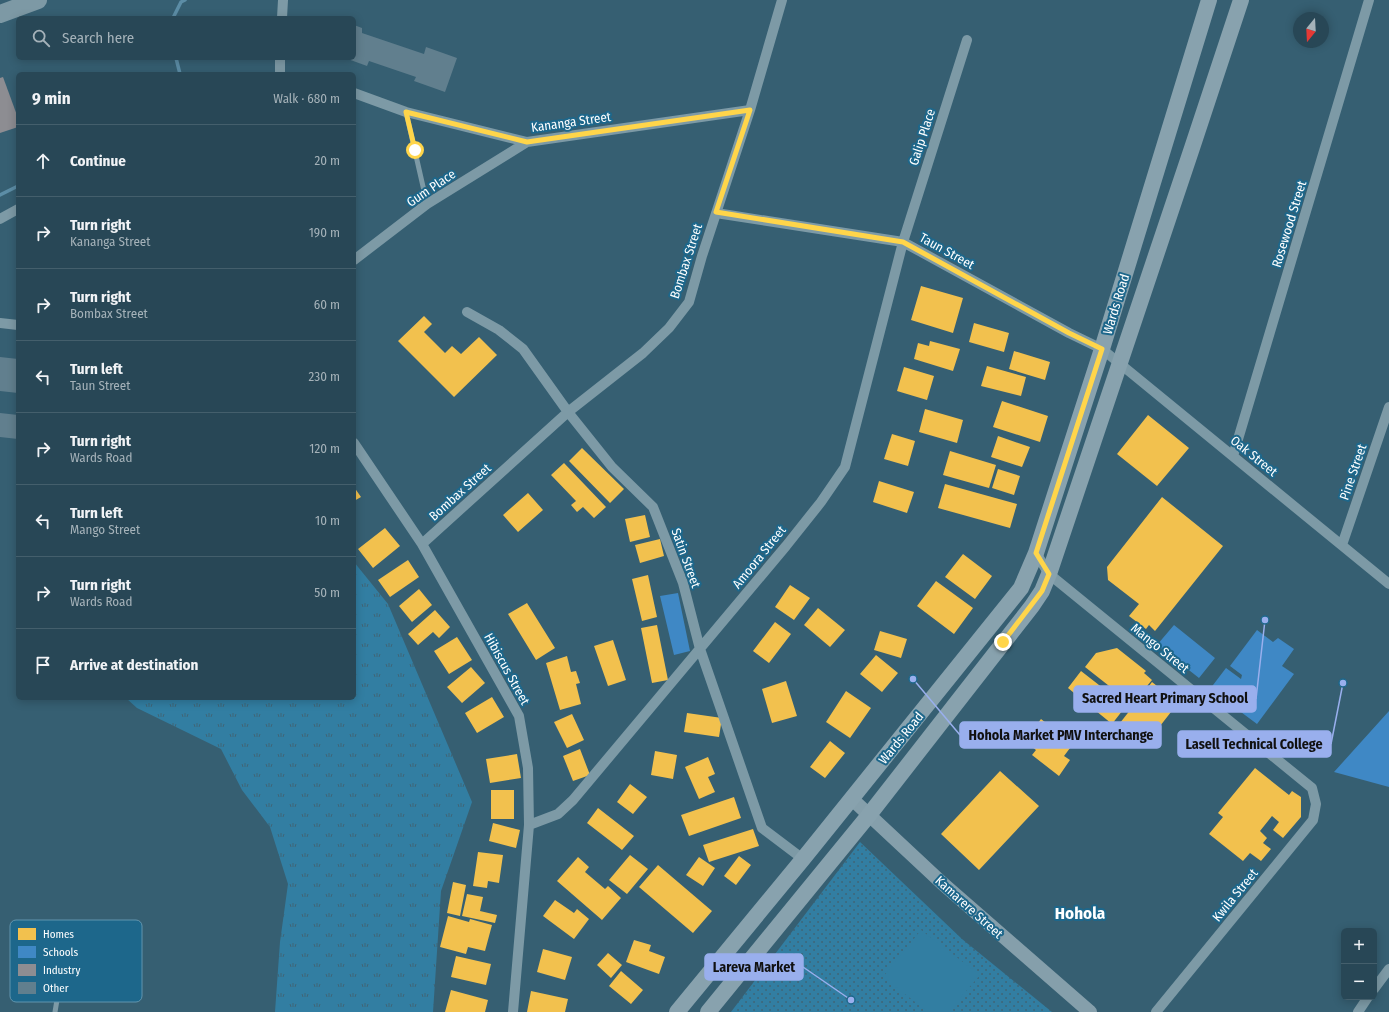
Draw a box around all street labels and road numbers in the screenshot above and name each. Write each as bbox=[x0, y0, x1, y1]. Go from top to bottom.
street label: Galip Place bbox=[906, 107, 938, 167]
street label: Kananga Street bbox=[530, 109, 613, 135]
street label: Gum Place bbox=[404, 166, 458, 210]
street label: Rosewood Street bbox=[1269, 178, 1310, 269]
street label: Bombax Street bbox=[667, 221, 705, 300]
street label: Taun Street bbox=[917, 230, 978, 273]
street label: Wards Road bbox=[1100, 272, 1132, 336]
street label: Oak Street bbox=[1228, 433, 1281, 480]
street label: Pine Street bbox=[1336, 441, 1370, 502]
street label: Bombax Street bbox=[426, 460, 494, 524]
street label: Amoora Street bbox=[729, 522, 789, 591]
street label: Satin Street bbox=[668, 526, 704, 591]
street label: Mango Street bbox=[1128, 620, 1193, 676]
street label: Hibiscus Street bbox=[481, 630, 533, 708]
street label: Wards Road bbox=[876, 709, 926, 767]
street label: Kwila Street bbox=[1209, 865, 1261, 924]
street label: Kamarere Street bbox=[932, 873, 1006, 942]

